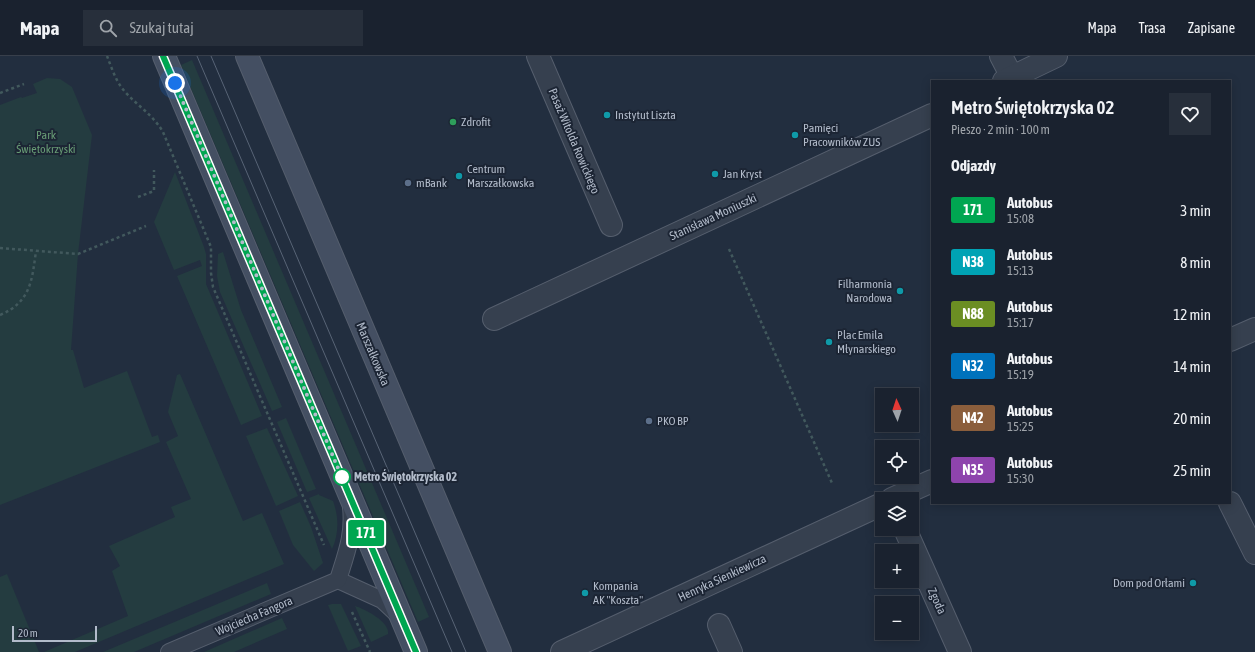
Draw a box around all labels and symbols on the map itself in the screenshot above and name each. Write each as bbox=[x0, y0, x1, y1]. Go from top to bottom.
your location bbox=[165, 73, 185, 93]
street label: Pasaż Witolda Rowickiego bbox=[545, 86, 603, 196]
place label: Instytut Liszta bbox=[615, 108, 676, 122]
marker: Instytut Liszta bbox=[602, 110, 612, 120]
place label: Zdrofit bbox=[461, 115, 491, 129]
marker: Zdrofit bbox=[448, 117, 458, 127]
place label: Pamięci Pracowników ZUS bbox=[803, 121, 880, 149]
park label: Park Świętokrzyski bbox=[16, 128, 76, 156]
marker: Pamięci Pracowników ZUS bbox=[790, 130, 800, 140]
place label: Centrum Marszałkowska bbox=[467, 162, 534, 190]
place label: Jan Kryst bbox=[723, 167, 762, 181]
marker: Jan Kryst bbox=[710, 169, 720, 179]
marker: Centrum Marszałkowska bbox=[454, 171, 464, 181]
place label: mBank bbox=[416, 176, 448, 190]
marker: mBank bbox=[403, 178, 413, 188]
street label: Stanisława Moniuszki bbox=[667, 191, 759, 243]
place label: Filharmonia Narodowa bbox=[838, 277, 892, 305]
marker: Filharmonia Narodowa bbox=[895, 286, 905, 296]
street label: Marszałkowska bbox=[353, 320, 393, 388]
place label: Plac Emila Młynarskiego bbox=[837, 328, 896, 356]
marker: Plac Emila Młynarskiego bbox=[824, 337, 834, 347]
north arrow bbox=[875, 388, 919, 432]
place label: PKO BP bbox=[657, 414, 689, 428]
marker: PKO BP bbox=[644, 416, 654, 426]
marker: Metro Świętokrzyska 02 bbox=[333, 468, 351, 486]
place label: Metro Świętokrzyska 02 bbox=[354, 469, 458, 484]
line badge: 171 bbox=[343, 520, 389, 546]
street label: Henryka Sienkiewicza bbox=[676, 551, 768, 605]
place label: Dom pod Orłami bbox=[1113, 576, 1185, 590]
marker: Dom pod Orłami bbox=[1188, 578, 1198, 588]
place label: Kompania AK "Koszta" bbox=[593, 579, 643, 607]
street label: Zgoda bbox=[925, 586, 949, 616]
marker: Kompania AK "Koszta" bbox=[580, 588, 590, 598]
street label: Wojciecha Fangora bbox=[213, 593, 295, 639]
scale bar bbox=[12, 624, 97, 643]

